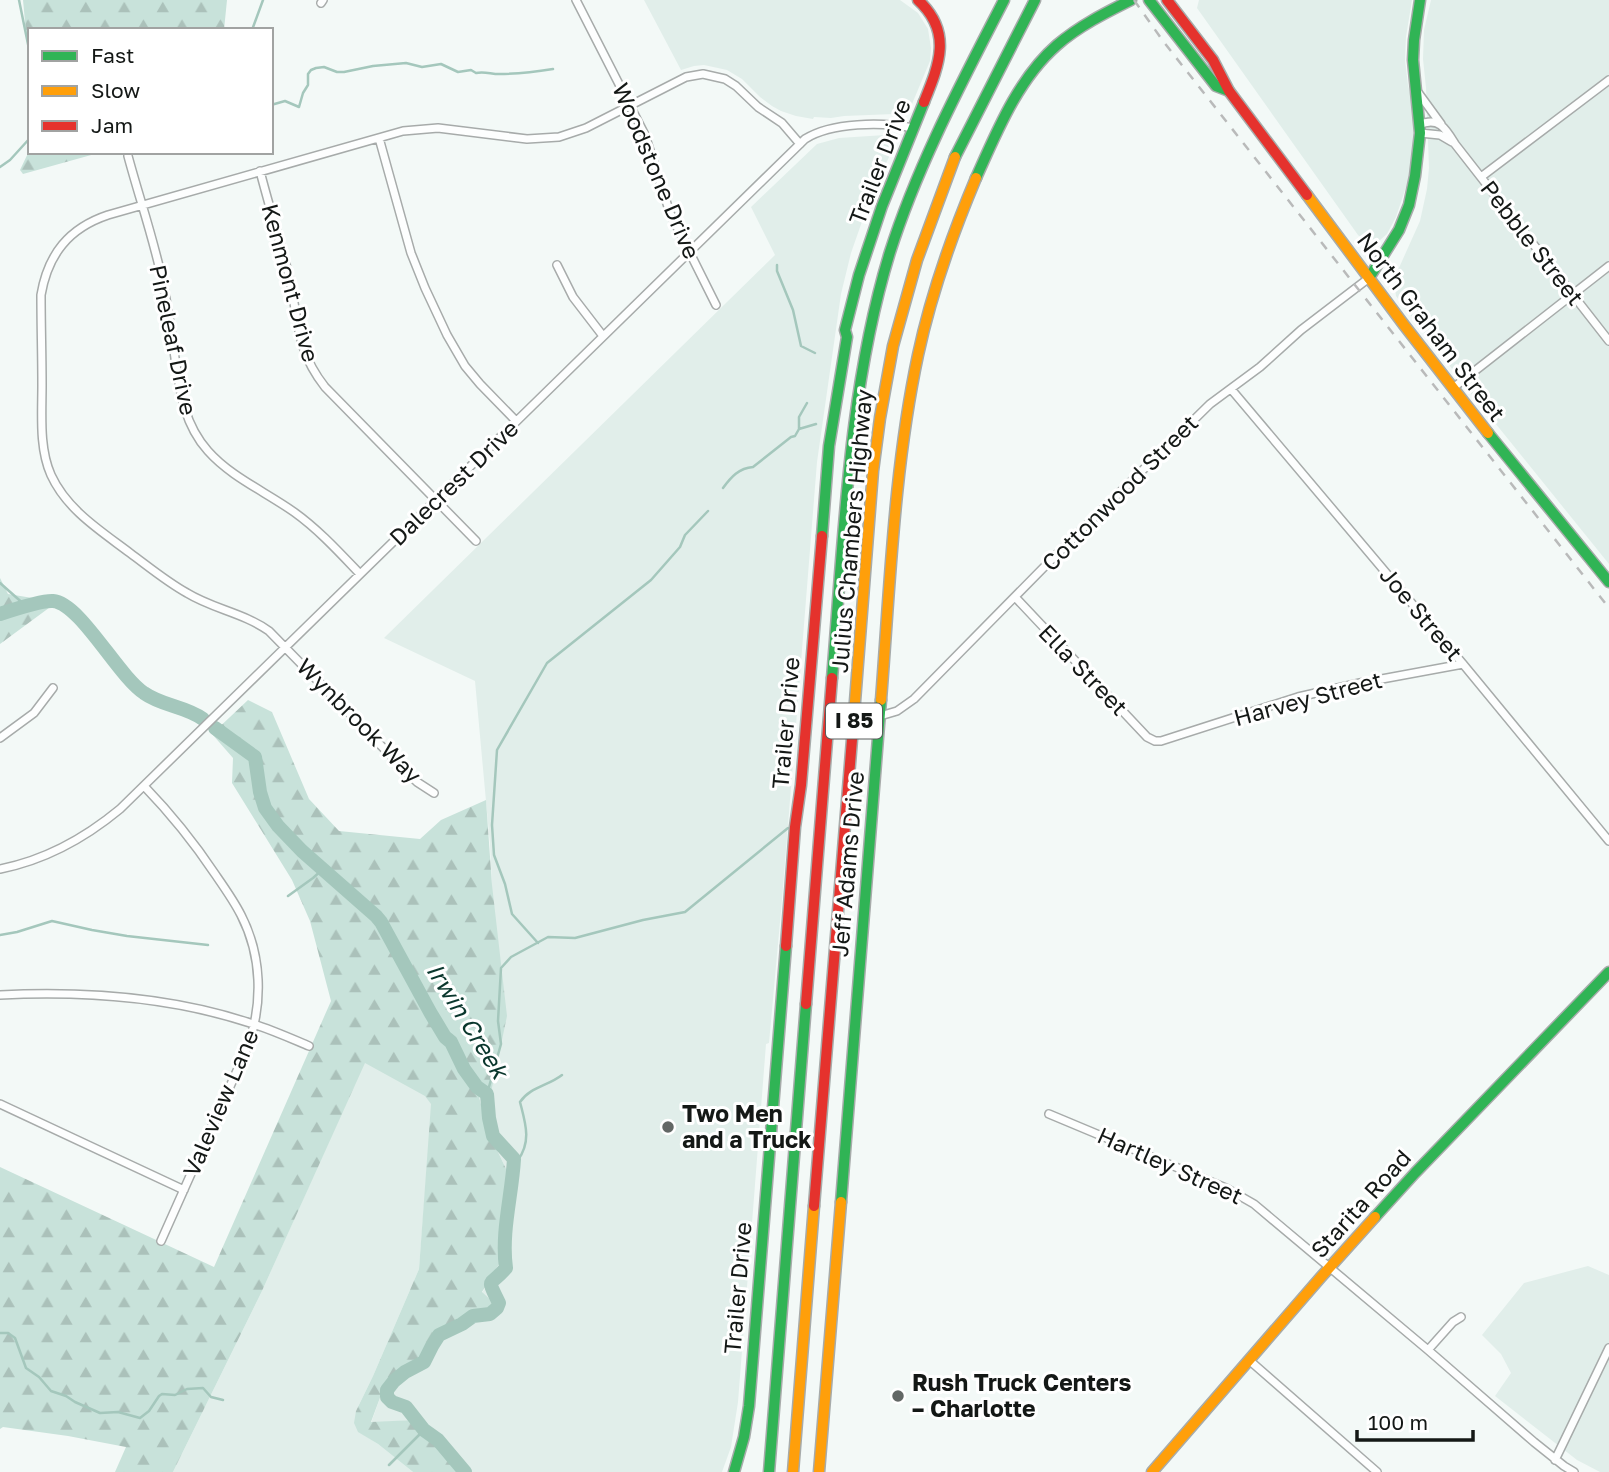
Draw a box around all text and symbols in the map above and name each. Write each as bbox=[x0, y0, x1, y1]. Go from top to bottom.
legend bbox=[28, 28, 273, 154]
text: Fast bbox=[91, 42, 134, 68]
text: Slow bbox=[91, 77, 140, 103]
street label: Woodstone Drive bbox=[607, 78, 707, 263]
street label: Trailer Drive bbox=[842, 95, 916, 228]
text: Jam bbox=[91, 112, 133, 138]
street label: Pebble Street bbox=[1475, 174, 1590, 310]
street label: Kenmont Drive bbox=[256, 200, 326, 365]
street label: North Graham Street bbox=[1352, 226, 1512, 426]
street label: Pineleaf Drive bbox=[144, 262, 204, 418]
street label: Julius Chambers Highway bbox=[825, 388, 877, 674]
street label: Cottonwood Street bbox=[1035, 408, 1203, 576]
street label: Dalecrest Drive bbox=[383, 414, 524, 551]
street label: Joe Street bbox=[1374, 561, 1469, 666]
street label: Ella Street bbox=[1034, 618, 1134, 721]
street label: Wynbrook Way bbox=[291, 652, 428, 789]
street label: Trailer Drive bbox=[765, 656, 805, 790]
street label: Harvey Street bbox=[1231, 665, 1385, 731]
road number: I 85 bbox=[826, 704, 882, 738]
street label: Jeff Adams Drive bbox=[825, 770, 869, 958]
water label: Irwin Creek bbox=[421, 957, 517, 1085]
street label: Valeview Lane bbox=[176, 1025, 264, 1181]
place label: Two Men and a Truck bbox=[682, 1099, 812, 1153]
marker: Two Men and a Truck bbox=[660, 1119, 676, 1135]
street label: Hartley Street bbox=[1094, 1121, 1247, 1210]
street label: Starita Road bbox=[1304, 1143, 1416, 1263]
street label: Trailer Drive bbox=[717, 1221, 757, 1355]
place label: Rush Truck Centers – Charlotte bbox=[912, 1368, 1131, 1422]
marker: Rush Truck Centers – Charlotte bbox=[890, 1388, 906, 1404]
scale bar bbox=[1357, 1398, 1472, 1442]
text: 100 m bbox=[1368, 1409, 1428, 1435]

